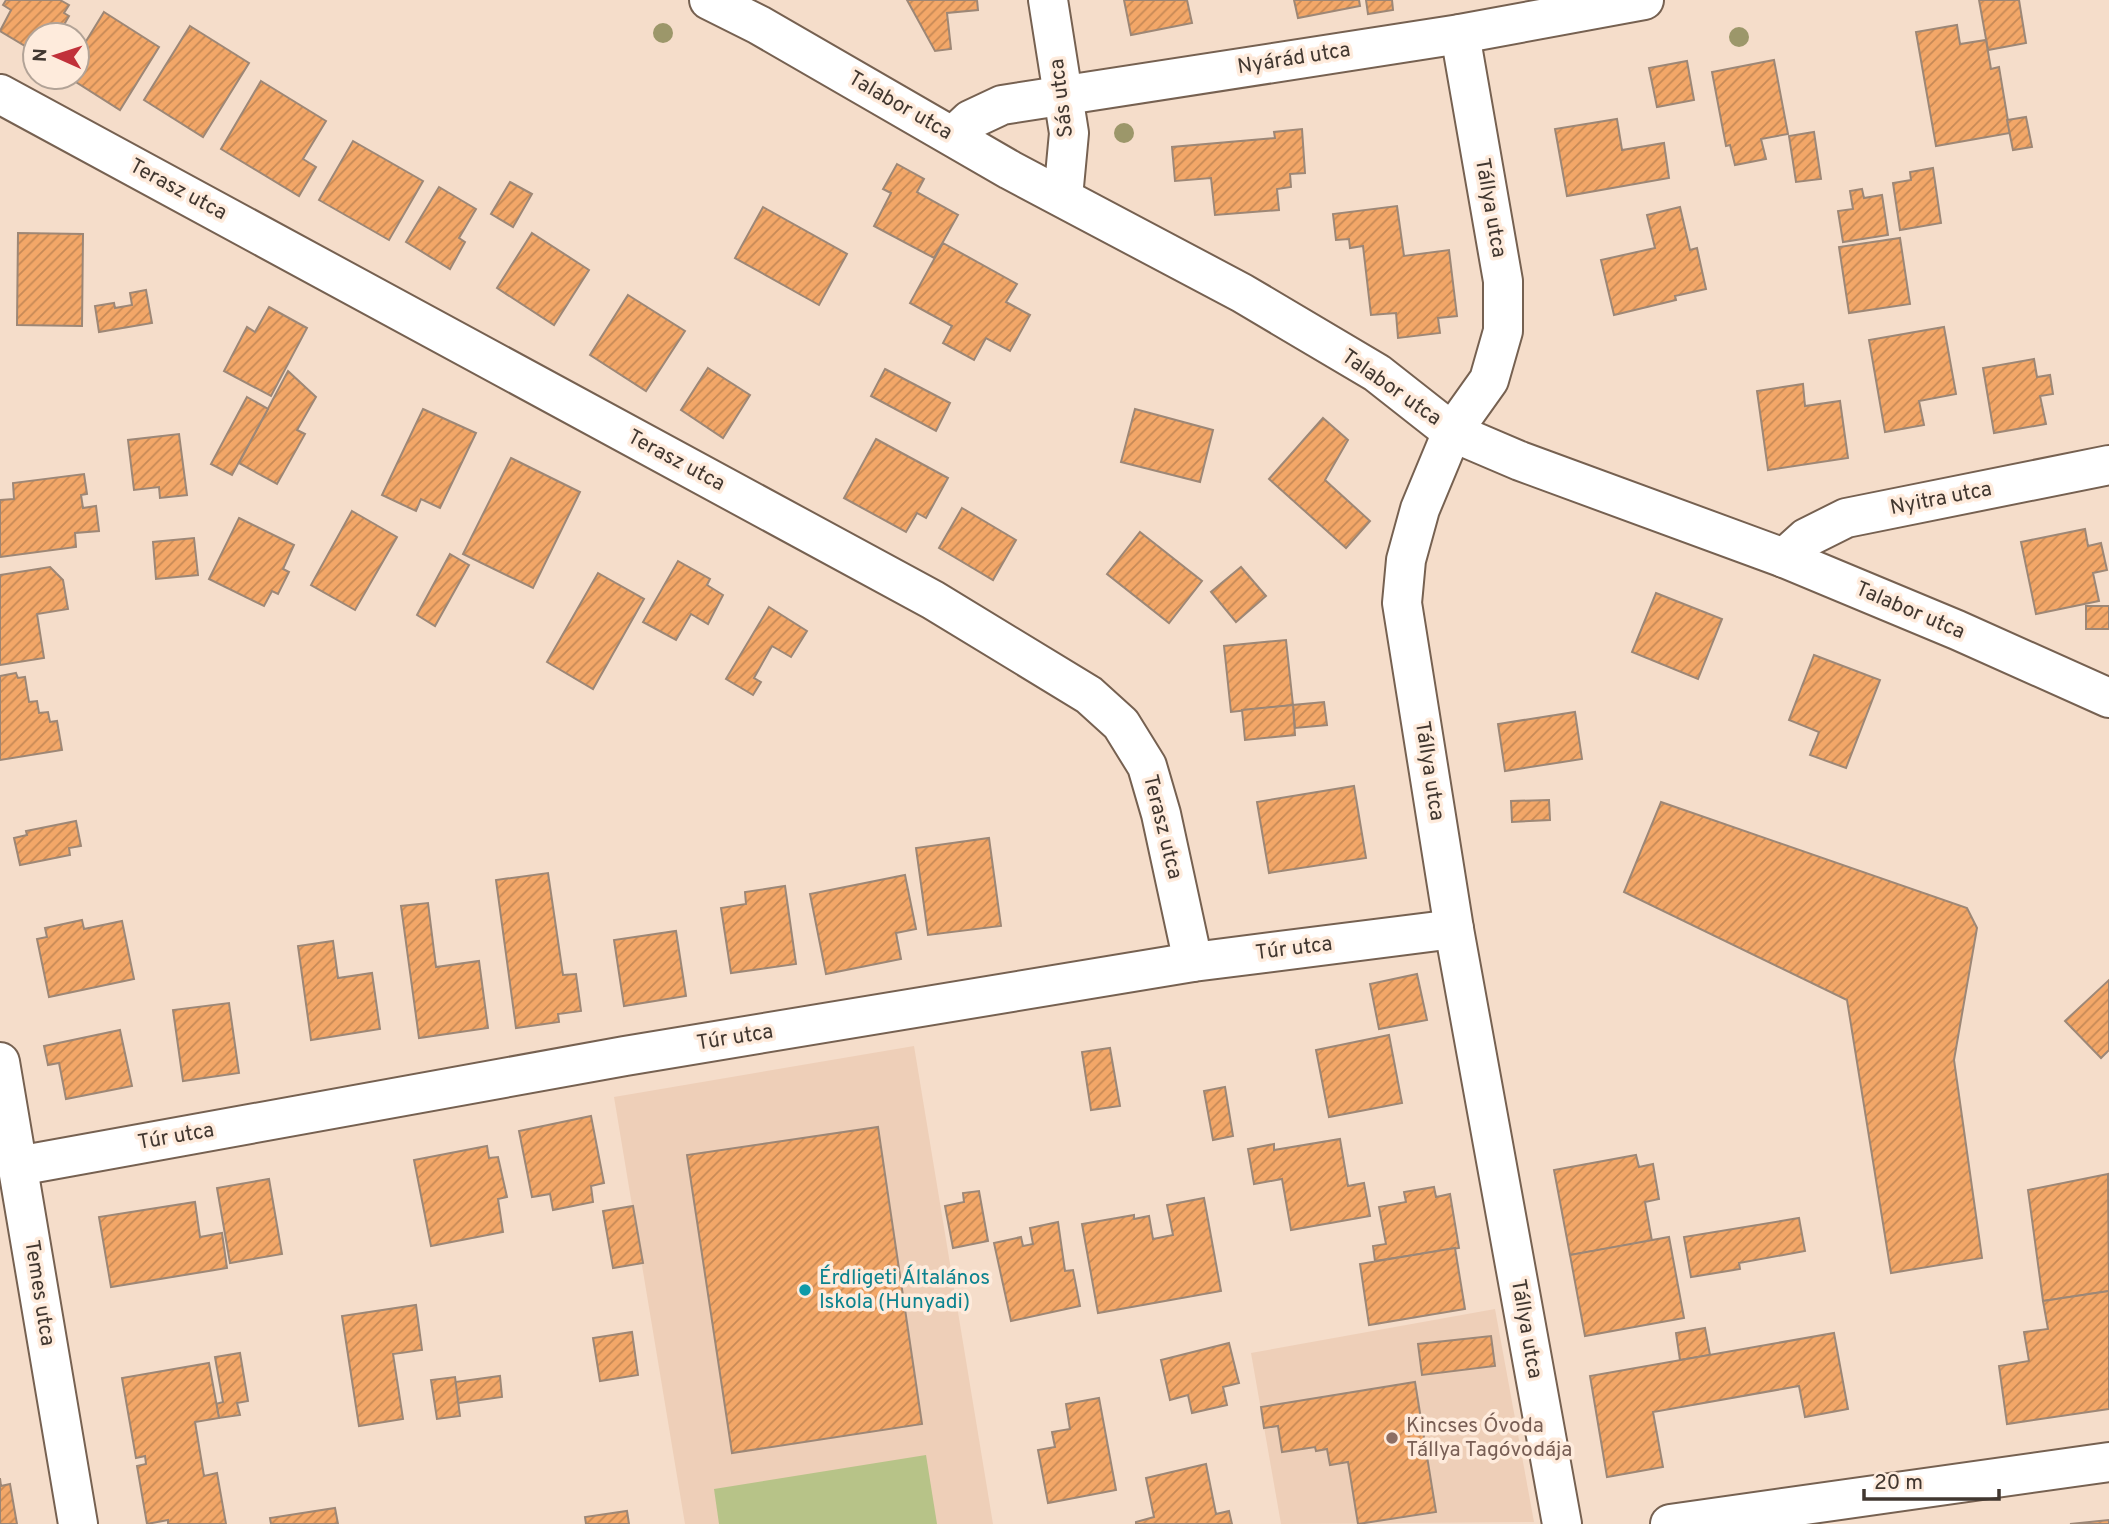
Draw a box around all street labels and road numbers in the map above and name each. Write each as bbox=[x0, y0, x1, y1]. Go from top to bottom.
street label: Nyárád utca bbox=[1236, 37, 1352, 81]
street label: Sás utca bbox=[1044, 57, 1080, 139]
street label: Talabor utca bbox=[843, 65, 957, 147]
street label: Terasz utca bbox=[125, 153, 231, 227]
street label: Tállya utca bbox=[1468, 156, 1512, 260]
street label: Talabor utca bbox=[1336, 344, 1446, 432]
street label: Terasz utca bbox=[623, 424, 729, 498]
street label: Nyitra utca bbox=[1888, 476, 1994, 522]
street label: Talabor utca bbox=[1851, 576, 1969, 646]
street label: Tállya utca bbox=[1408, 719, 1450, 823]
street label: Terasz utca bbox=[1136, 772, 1188, 882]
street label: Túr utca bbox=[1254, 931, 1334, 967]
street label: Túr utca bbox=[695, 1019, 775, 1057]
street label: Túr utca bbox=[136, 1117, 216, 1157]
street label: Temes utca bbox=[17, 1238, 61, 1348]
street label: Tállya utca bbox=[1504, 1277, 1548, 1381]

